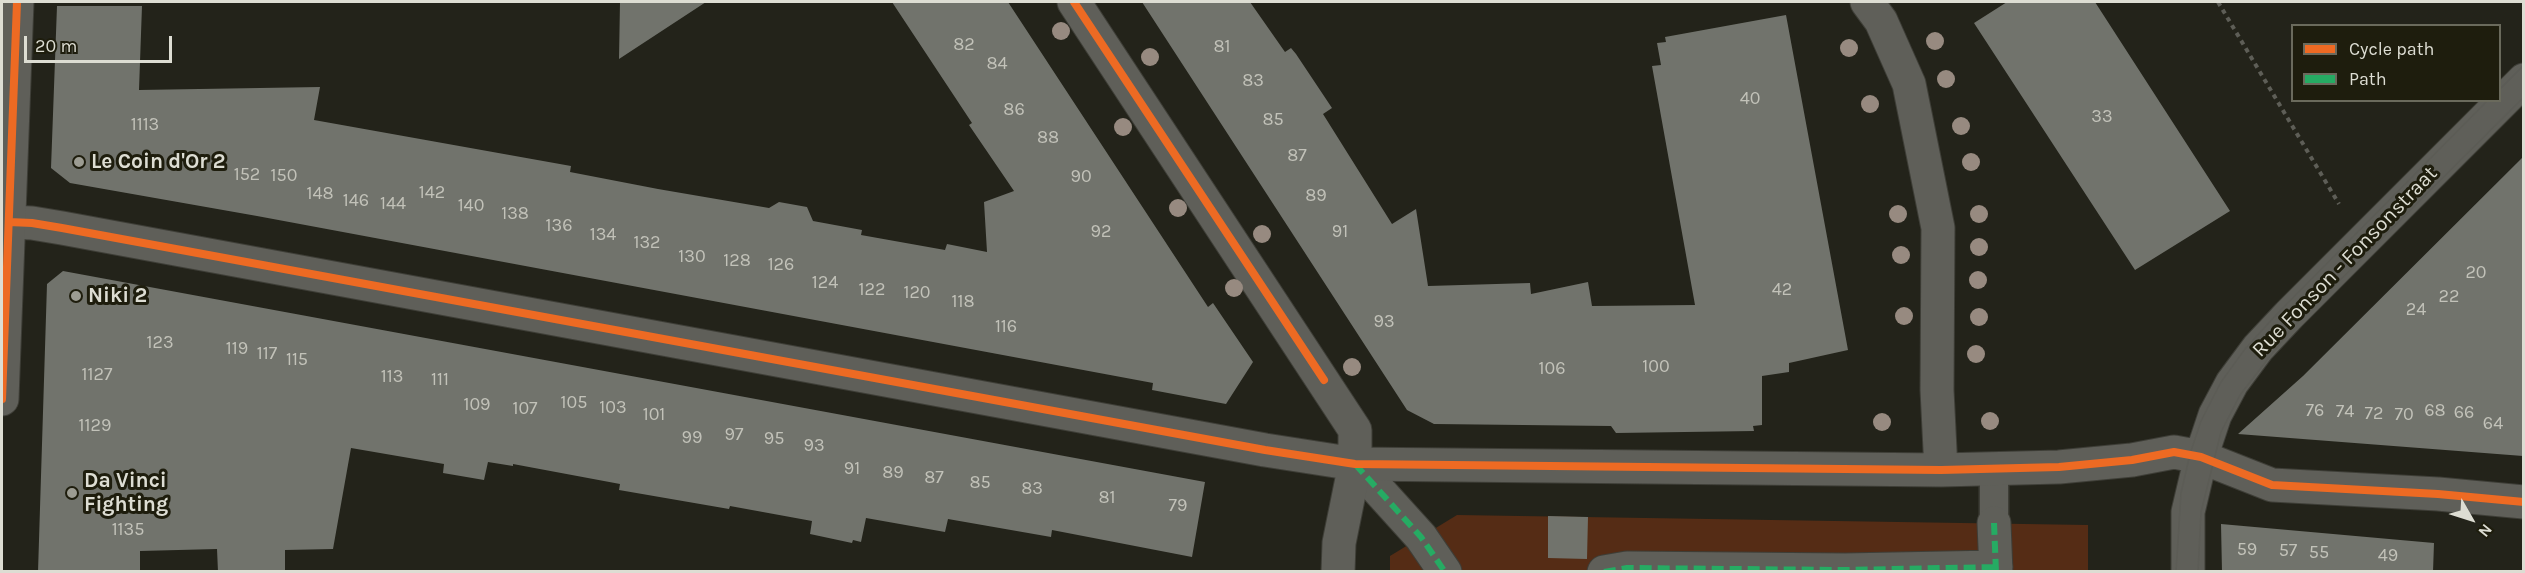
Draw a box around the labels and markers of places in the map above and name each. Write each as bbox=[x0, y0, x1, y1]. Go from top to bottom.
place label: Le Coin d'Or 2 bbox=[91, 149, 226, 175]
marker: Le Coin d'Or 2 bbox=[72, 155, 86, 169]
place label: Niki 2 bbox=[88, 283, 147, 309]
marker: Niki 2 bbox=[69, 289, 83, 303]
place label: Da Vinci Fighting bbox=[84, 468, 168, 518]
marker: Da Vinci Fighting bbox=[65, 486, 79, 500]

